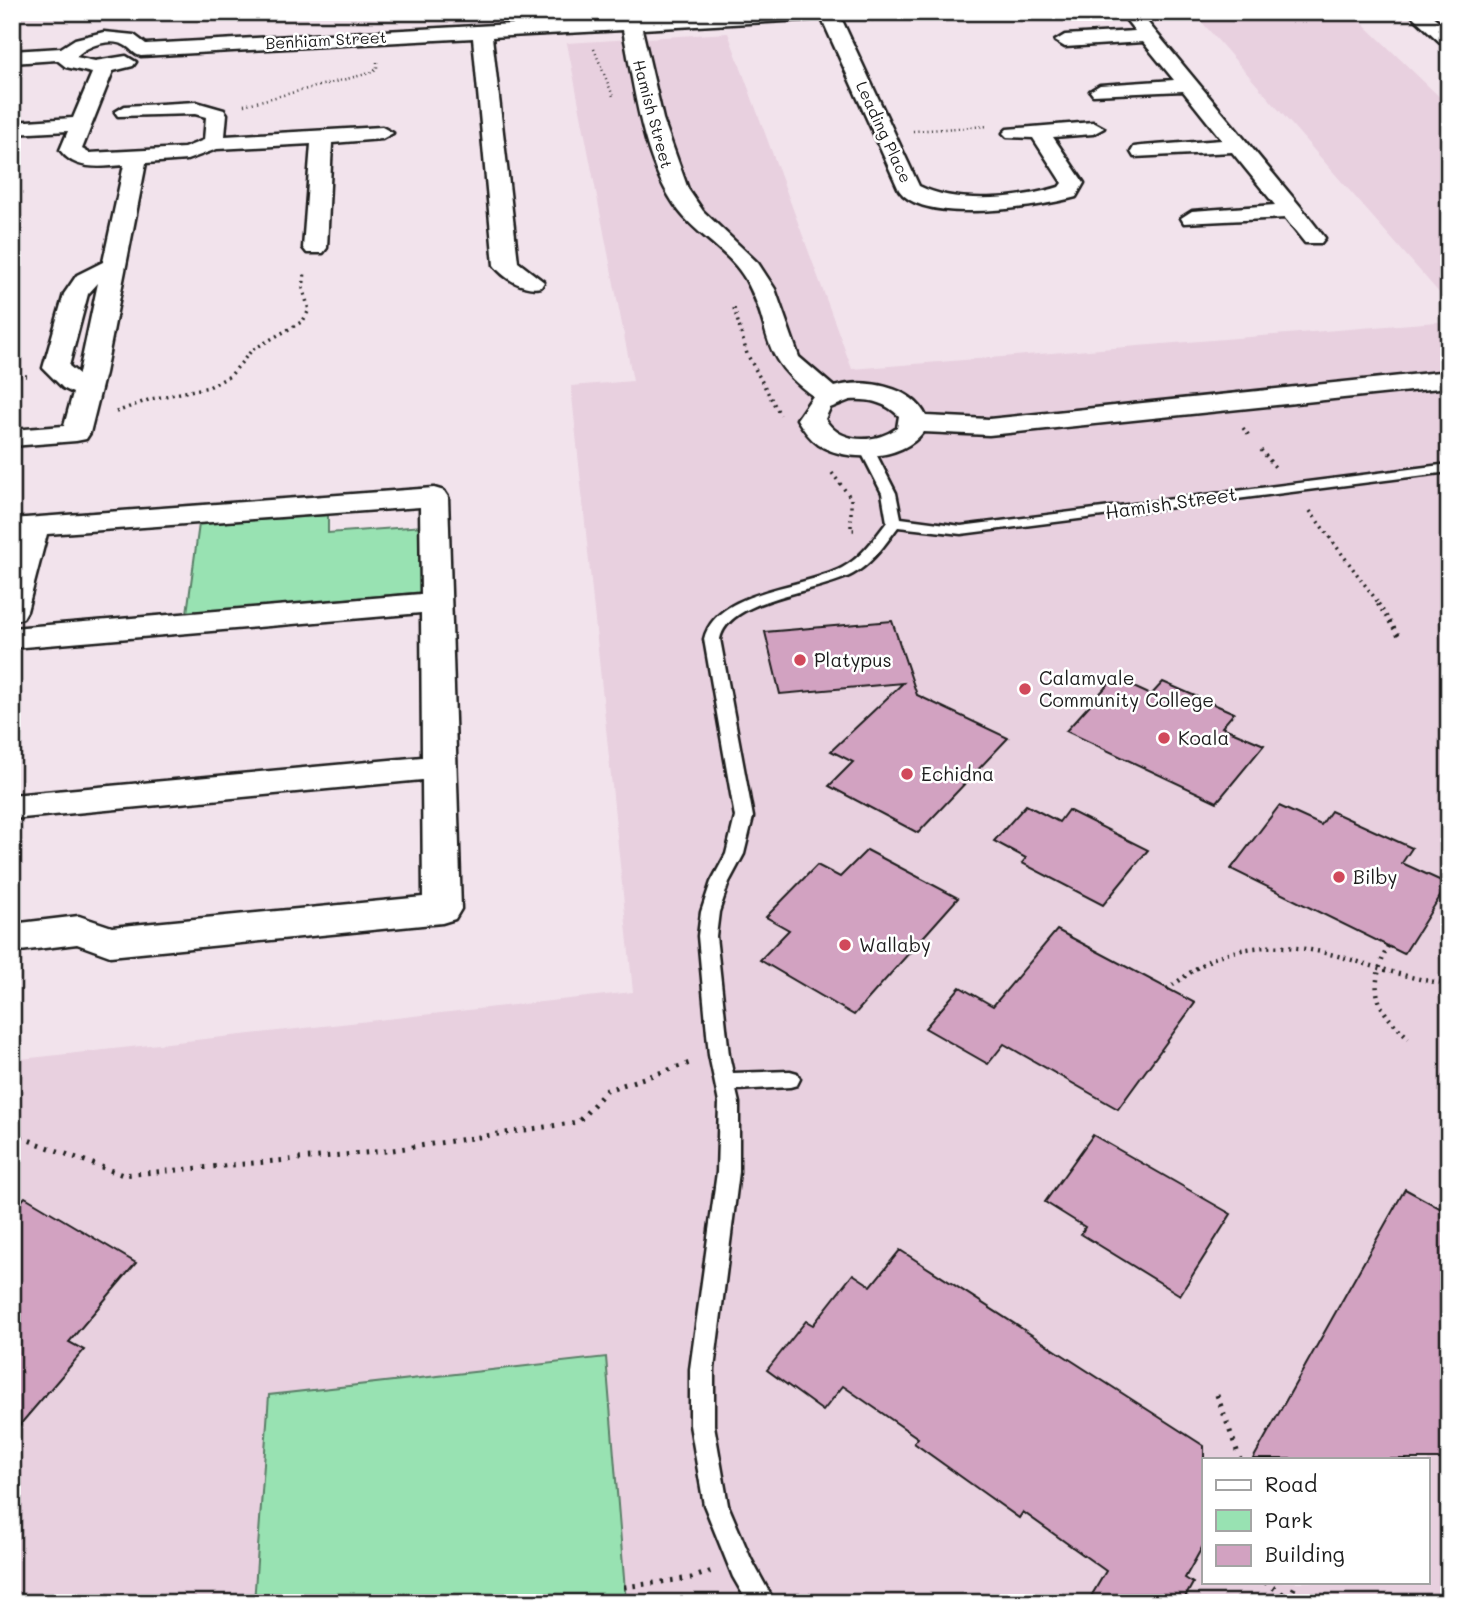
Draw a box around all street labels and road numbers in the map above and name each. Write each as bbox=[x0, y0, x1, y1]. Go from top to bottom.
street label: Benhiam Street bbox=[265, 26, 387, 53]
street label: Hamish Street bbox=[629, 57, 678, 171]
street label: Leading Place bbox=[852, 78, 917, 186]
street label: Hamish Street bbox=[1103, 481, 1238, 524]

